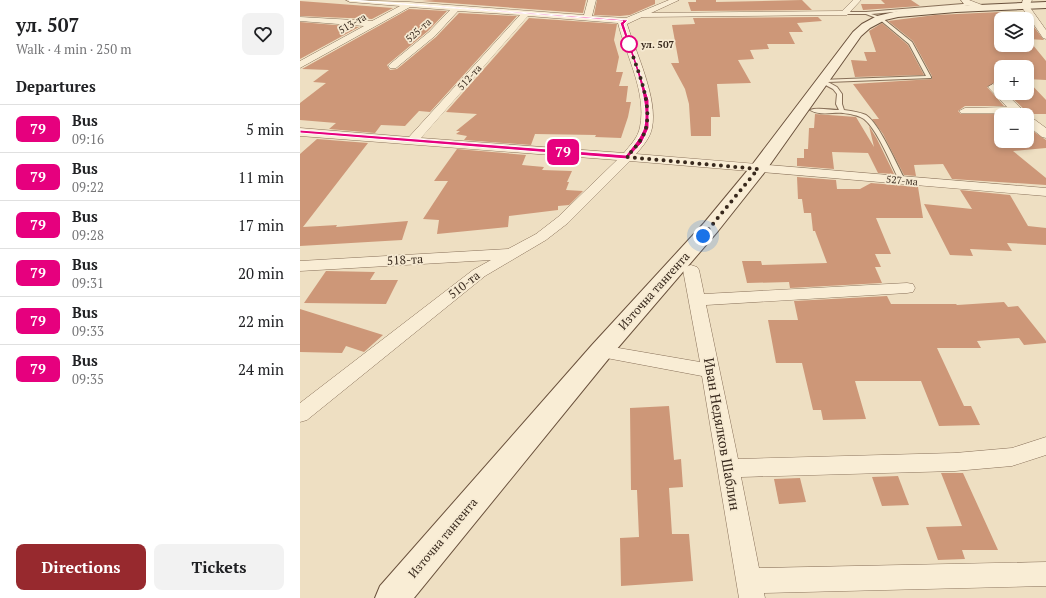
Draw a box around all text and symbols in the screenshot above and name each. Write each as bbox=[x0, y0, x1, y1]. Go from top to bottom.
street label: 513-та bbox=[336, 10, 369, 37]
text: ул. 507 bbox=[16, 12, 79, 37]
map controls bbox=[994, 12, 1034, 148]
button: layers bbox=[994, 12, 1034, 52]
button: heart bbox=[242, 13, 284, 55]
street label: 525-та bbox=[403, 15, 434, 45]
marker: ул. 507 bbox=[620, 35, 638, 53]
place label: ул. 507 bbox=[640, 38, 675, 51]
text: Walk · 4 min · 250 m bbox=[16, 40, 131, 58]
button: + bbox=[994, 60, 1034, 100]
street label: 512-та bbox=[454, 62, 484, 93]
text: Departures bbox=[16, 76, 96, 96]
button: − bbox=[994, 108, 1034, 148]
text: Bus bbox=[72, 110, 98, 130]
text: 79 bbox=[30, 119, 46, 138]
text: 5 min bbox=[246, 119, 284, 139]
text: 09:16 bbox=[72, 130, 104, 148]
line badge: 79 bbox=[545, 139, 581, 165]
text: 79 bbox=[555, 142, 571, 161]
text: Bus bbox=[72, 158, 98, 178]
text: 79 bbox=[30, 167, 46, 186]
text: 11 min bbox=[238, 167, 284, 187]
street label: 527-ма bbox=[885, 173, 919, 188]
text: 09:22 bbox=[72, 178, 104, 196]
text: Bus bbox=[72, 206, 98, 226]
text: 79 bbox=[30, 215, 46, 234]
text: 17 min bbox=[238, 215, 284, 235]
text: 09:28 bbox=[72, 226, 104, 244]
your location bbox=[693, 226, 713, 246]
street label: Източна тангента bbox=[615, 249, 692, 333]
street label: 518-та bbox=[386, 251, 423, 268]
text: Bus bbox=[72, 254, 98, 274]
text: 79 bbox=[30, 263, 46, 282]
text: 20 min bbox=[238, 263, 284, 283]
street label: 510-та bbox=[445, 268, 483, 302]
text: 09:31 bbox=[72, 274, 104, 292]
text: Bus bbox=[72, 302, 98, 322]
text: 79 bbox=[30, 311, 46, 330]
text: 22 min bbox=[238, 311, 284, 331]
text: 09:33 bbox=[72, 322, 104, 340]
text: Bus bbox=[72, 350, 98, 370]
street label: Иван Недялков Шаблин bbox=[700, 356, 745, 512]
text: 79 bbox=[30, 359, 46, 378]
text: 24 min bbox=[238, 359, 284, 379]
text: 09:35 bbox=[72, 370, 104, 388]
street label: Източна тангента bbox=[405, 495, 480, 581]
button: Directions bbox=[16, 544, 146, 590]
button: Tickets bbox=[154, 544, 284, 590]

